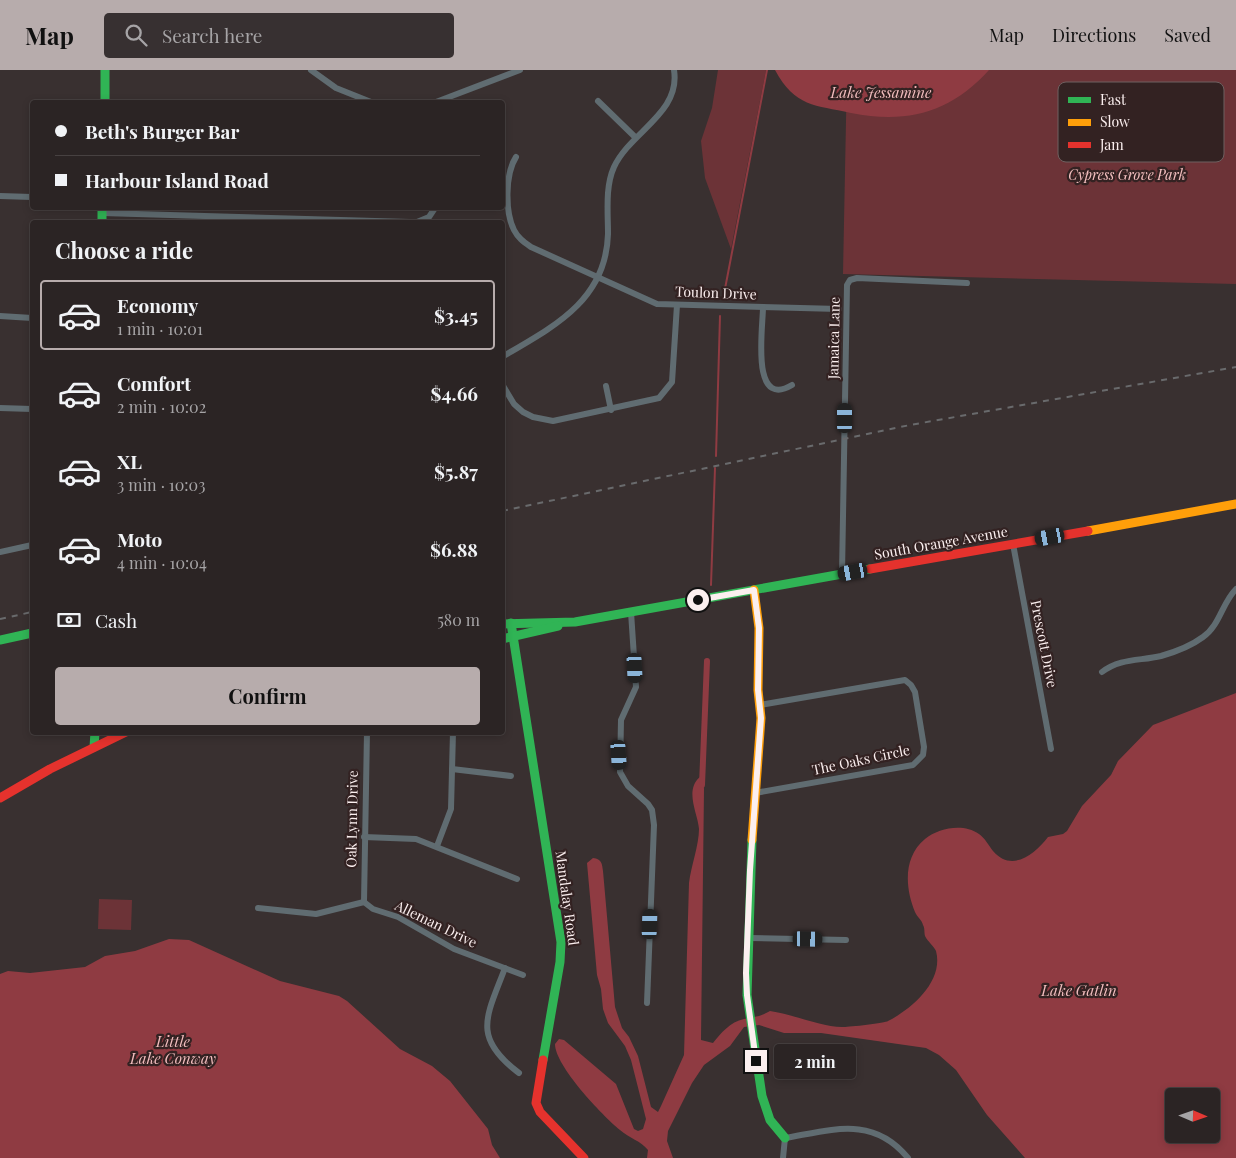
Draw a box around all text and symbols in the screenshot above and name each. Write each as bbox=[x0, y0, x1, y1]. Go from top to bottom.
search box bbox=[104, 13, 454, 58]
text: Map bbox=[25, 19, 74, 51]
icon: search bbox=[122, 21, 150, 49]
text: Search here bbox=[162, 22, 262, 48]
text: Map bbox=[989, 23, 1024, 47]
text: Directions bbox=[1052, 23, 1136, 47]
text: Saved bbox=[1164, 23, 1211, 47]
water label: Lake Jessamine bbox=[830, 82, 932, 102]
legend bbox=[1058, 82, 1224, 162]
text: Fast bbox=[1100, 90, 1127, 109]
text: Slow bbox=[1100, 112, 1130, 131]
text: Beth's Burger Bar bbox=[85, 118, 239, 144]
text: Jam bbox=[1099, 135, 1124, 154]
park label: Cypress Grove Park bbox=[1068, 165, 1186, 184]
text: Harbour Island Road bbox=[85, 167, 269, 193]
text: Choose a ride bbox=[55, 235, 193, 265]
street label: Toulon Drive bbox=[675, 282, 757, 303]
text: Economy bbox=[117, 292, 198, 318]
icon: car bbox=[57, 293, 102, 338]
street label: Jamaica Lane bbox=[823, 297, 844, 380]
text: $3.45 bbox=[434, 302, 478, 328]
text: 1 min · 10:01 bbox=[117, 318, 203, 339]
text: Comfort bbox=[117, 370, 191, 396]
icon: car bbox=[57, 371, 102, 416]
text: $4.66 bbox=[431, 380, 478, 406]
text: 2 min · 10:02 bbox=[117, 396, 206, 417]
car bbox=[837, 403, 852, 433]
text: XL bbox=[117, 448, 142, 474]
icon: car bbox=[57, 449, 102, 494]
text: $5.87 bbox=[434, 458, 478, 484]
text: 3 min · 10:03 bbox=[117, 474, 205, 495]
street label: South Orange Avenue bbox=[873, 521, 1009, 564]
text: Moto bbox=[117, 526, 162, 552]
icon: car bbox=[57, 527, 102, 572]
car bbox=[1033, 527, 1066, 547]
text: $6.88 bbox=[430, 536, 478, 562]
text: 4 min · 10:04 bbox=[117, 552, 207, 573]
car bbox=[836, 562, 869, 582]
route start bbox=[687, 589, 709, 611]
street label: Prescott Drive bbox=[1027, 598, 1062, 689]
icon: cash bbox=[55, 606, 83, 634]
text: Cash bbox=[95, 607, 137, 633]
text: 580 m bbox=[437, 609, 480, 630]
car bbox=[626, 653, 643, 683]
button: Confirm bbox=[55, 667, 480, 725]
car bbox=[610, 740, 627, 770]
street label: The Oaks Circle bbox=[810, 740, 912, 779]
street label: Oak Lynn Drive bbox=[341, 770, 362, 868]
street label: Mandalay Road bbox=[551, 849, 584, 947]
street label: Alleman Drive bbox=[391, 895, 481, 952]
car bbox=[641, 909, 658, 939]
car bbox=[792, 931, 823, 947]
water label: Lake Gatlin bbox=[1040, 980, 1117, 1000]
water label: Little Lake Conway bbox=[129, 1031, 216, 1068]
callout: 2 min bbox=[774, 1044, 856, 1078]
route end bbox=[745, 1050, 767, 1072]
text: 2 min bbox=[794, 1051, 836, 1072]
north arrow bbox=[1165, 1088, 1220, 1142]
map controls bbox=[1165, 1088, 1220, 1143]

